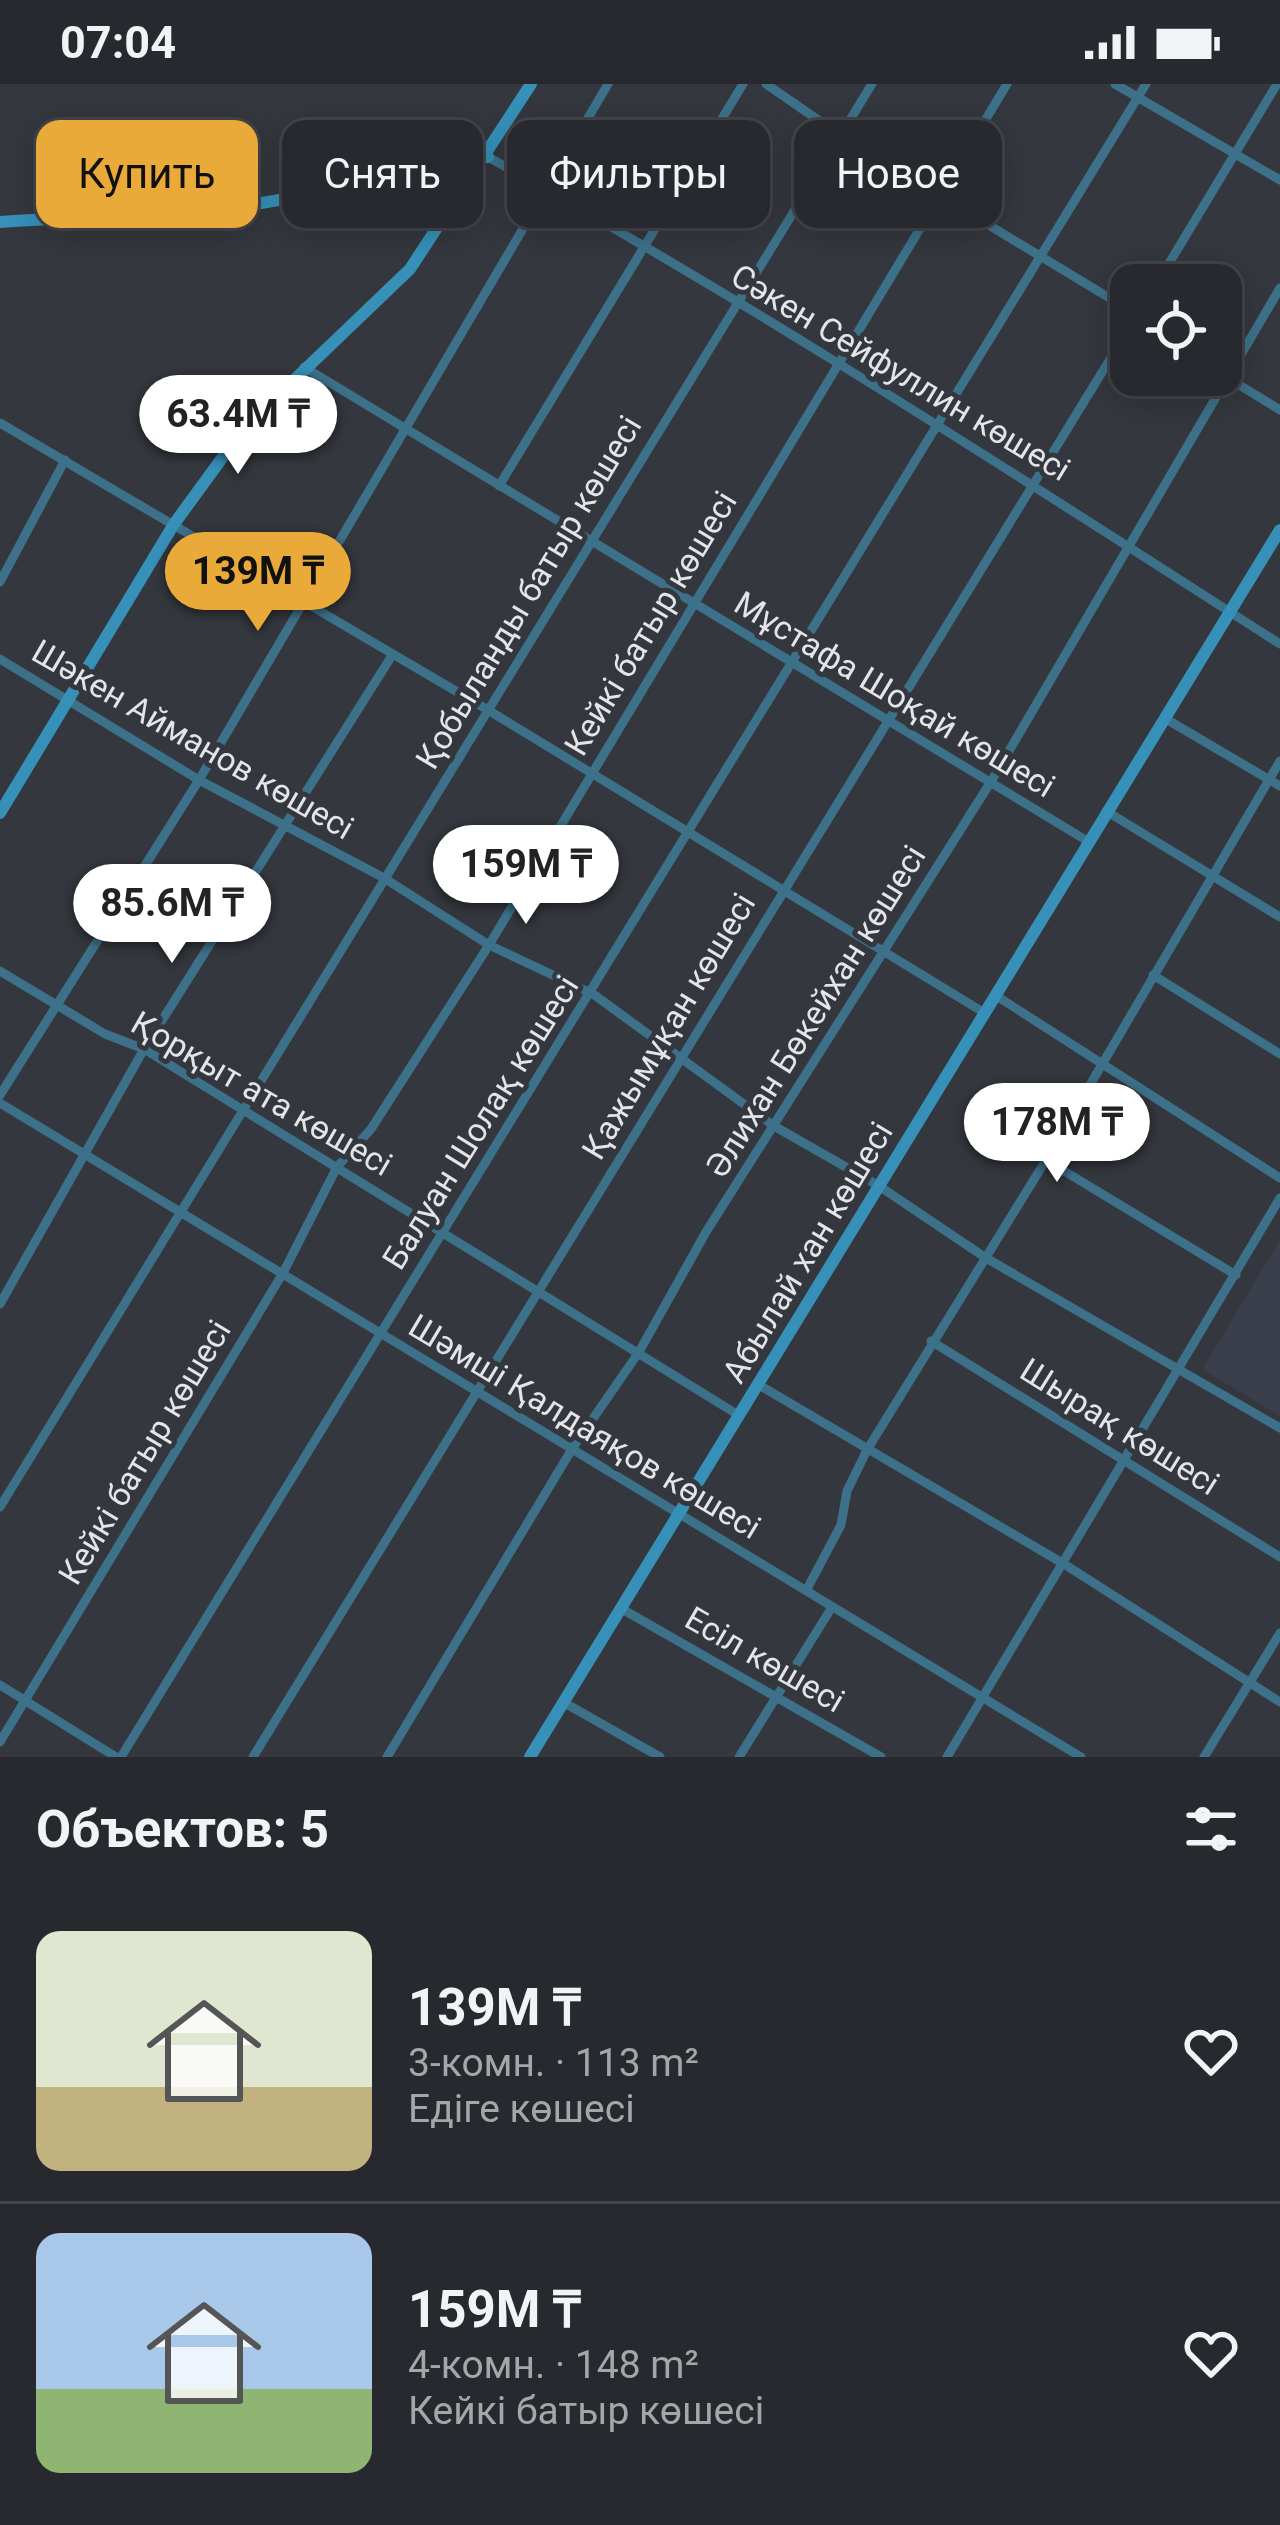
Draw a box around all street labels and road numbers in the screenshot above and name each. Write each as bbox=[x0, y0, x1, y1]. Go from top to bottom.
street label: Сәкен Сейфуллин көшесі bbox=[724, 256, 1077, 489]
street label: Қобыланды батыр көшесі bbox=[407, 409, 649, 776]
street label: Кейкі батыр көшесі bbox=[556, 484, 745, 762]
street label: Мұстафа Шоқай көшесі bbox=[728, 583, 1062, 806]
street label: Шәкен Айманов көшесі bbox=[25, 631, 360, 847]
street label: Әлихан Бөкейхан көшесі bbox=[697, 838, 934, 1184]
street label: Қажымұқан көшесі bbox=[574, 886, 763, 1166]
street label: Балуан Шолақ көшесі bbox=[374, 968, 587, 1276]
street label: Қорқыт ата көшесі bbox=[124, 1003, 399, 1184]
street label: Абылай хан көшесі bbox=[714, 1115, 901, 1390]
street label: Шәмші Қалдаяқов көшесі bbox=[402, 1306, 768, 1547]
street label: Кейкі батыр көшесі bbox=[50, 1313, 239, 1591]
street label: Шырақ көшесі bbox=[1013, 1350, 1226, 1503]
street label: Есіл көшесі bbox=[678, 1598, 851, 1721]

